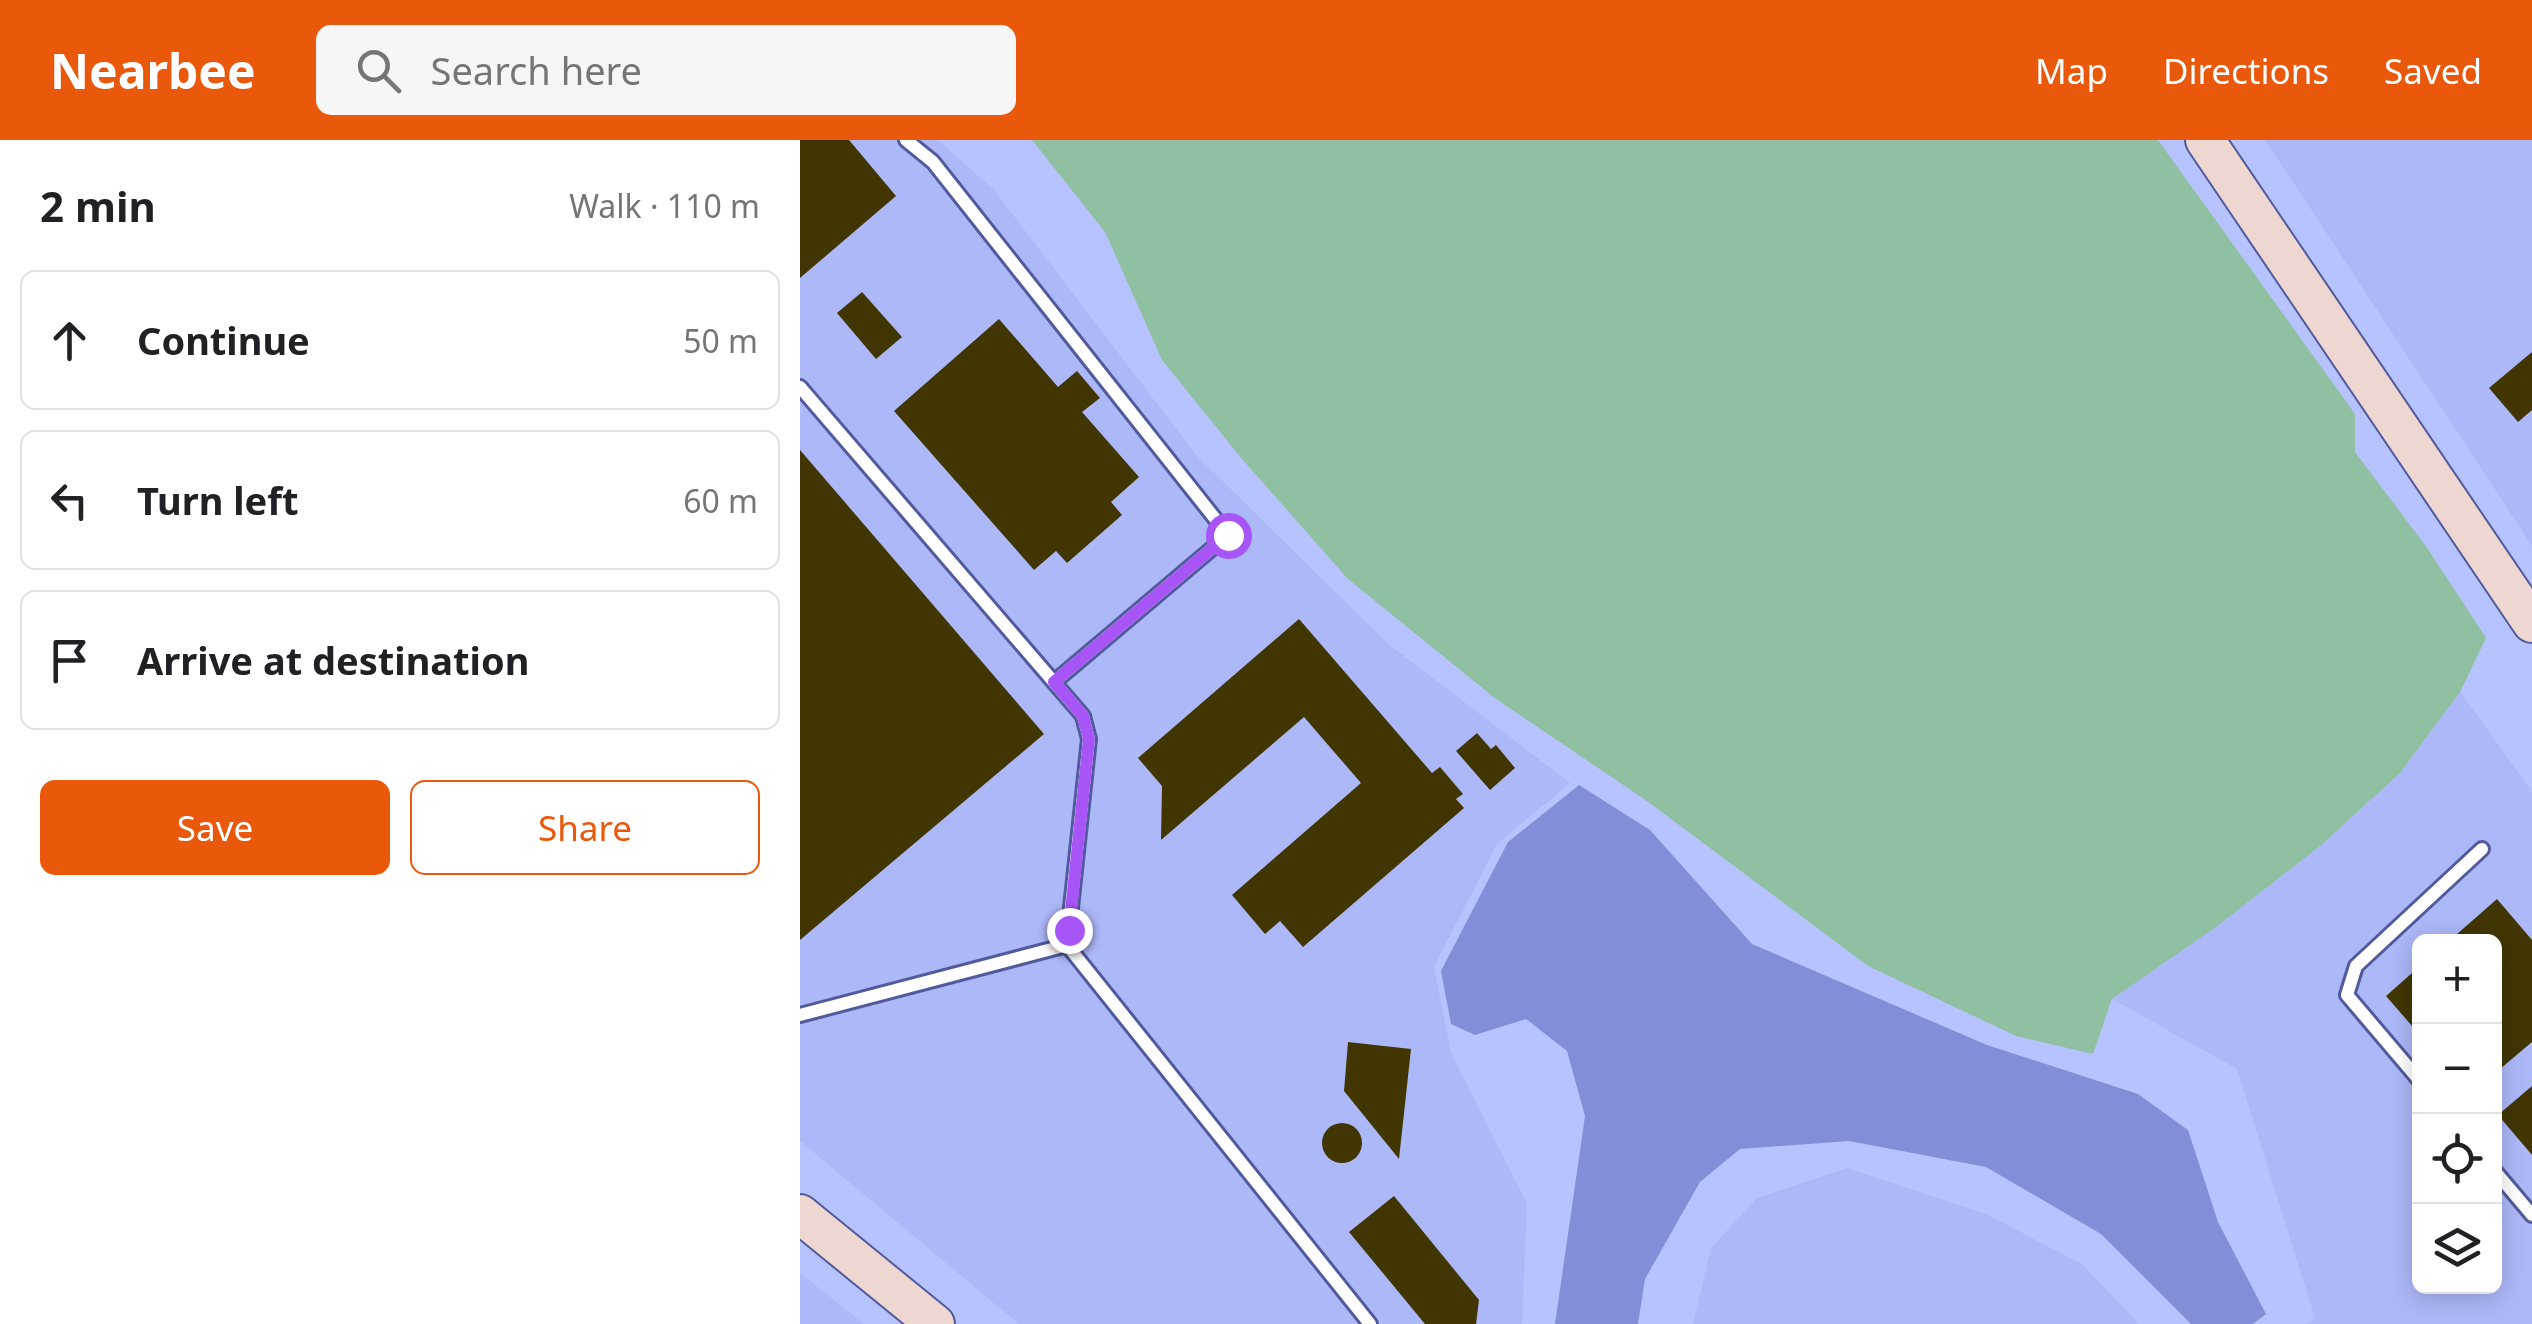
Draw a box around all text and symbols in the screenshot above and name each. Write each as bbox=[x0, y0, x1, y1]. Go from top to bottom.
search box bbox=[316, 25, 1016, 115]
text: Nearbee bbox=[50, 38, 256, 103]
icon: search bbox=[351, 43, 406, 98]
text: Search here bbox=[431, 44, 642, 96]
text: Map bbox=[2035, 47, 2108, 94]
text: Directions bbox=[2163, 47, 2329, 94]
text: Saved bbox=[2384, 47, 2482, 94]
text: 2 min bbox=[40, 177, 156, 234]
text: Walk · 110 m bbox=[569, 184, 760, 227]
icon: ahead bbox=[42, 313, 97, 368]
text: Continue bbox=[137, 314, 310, 366]
text: 50 m bbox=[683, 319, 758, 362]
icon: left bbox=[42, 473, 97, 528]
text: Turn left bbox=[137, 474, 299, 526]
text: 60 m bbox=[683, 479, 758, 522]
route start bbox=[1206, 513, 1252, 559]
icon: arrive bbox=[42, 633, 97, 688]
text: Arrive at destination bbox=[137, 634, 529, 686]
button: Save bbox=[40, 780, 390, 875]
button: Share bbox=[410, 780, 760, 875]
route end bbox=[1047, 908, 1093, 954]
map controls bbox=[2412, 934, 2502, 1294]
button: + bbox=[2412, 934, 2502, 1024]
button: − bbox=[2412, 1024, 2502, 1114]
button: locate bbox=[2412, 1114, 2502, 1204]
button: layers bbox=[2412, 1204, 2502, 1294]

